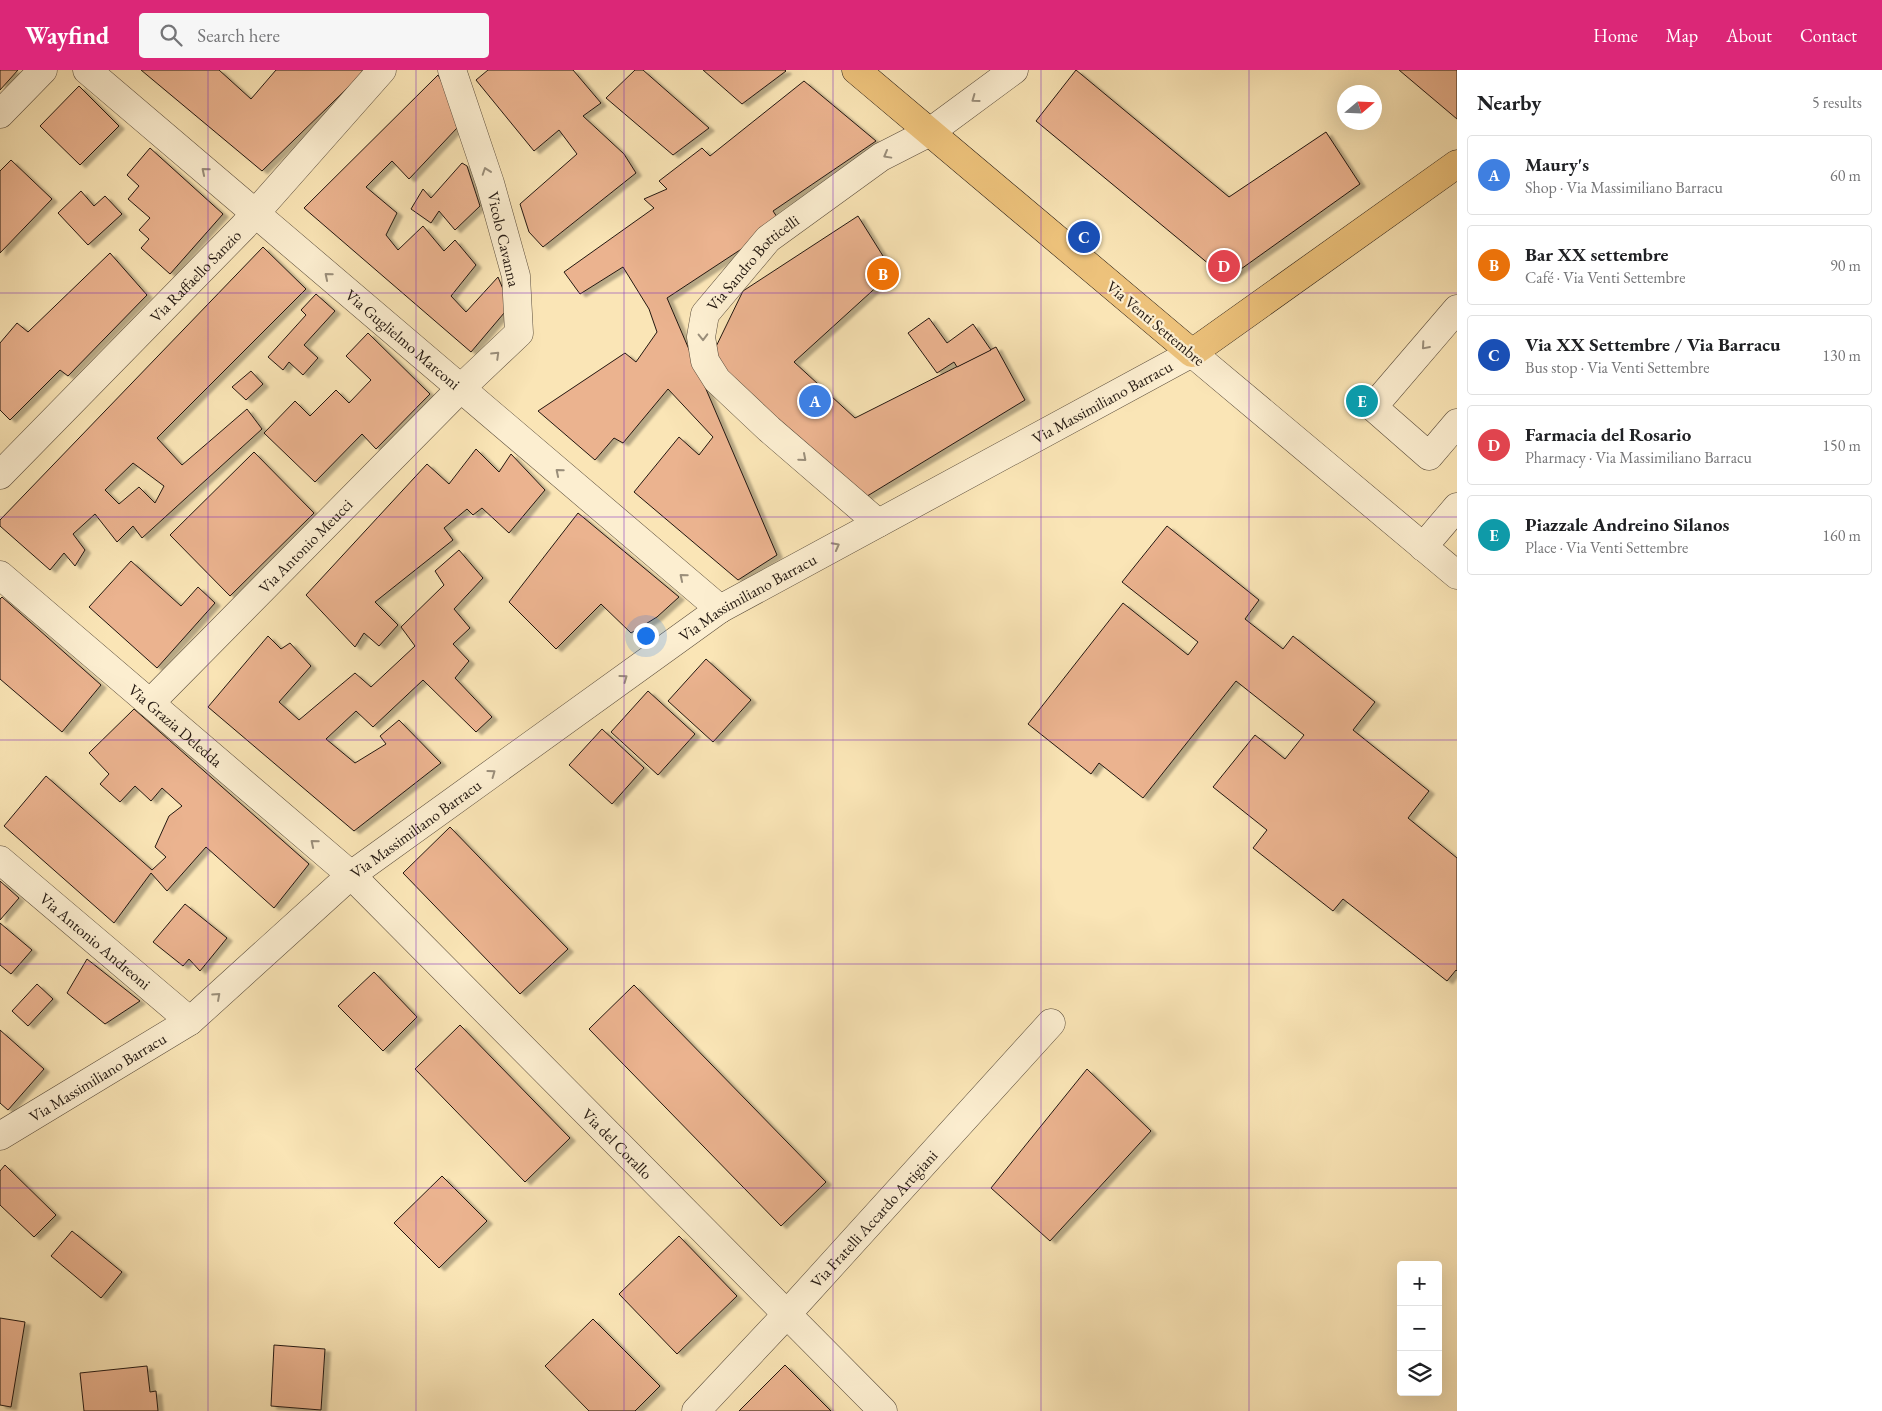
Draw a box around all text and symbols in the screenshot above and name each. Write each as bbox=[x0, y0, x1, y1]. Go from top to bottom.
search box bbox=[139, 13, 489, 58]
text: Wayfind bbox=[25, 20, 109, 51]
icon: search bbox=[157, 21, 185, 49]
text: Search here bbox=[197, 23, 280, 48]
text: Home bbox=[1593, 24, 1638, 47]
text: Map bbox=[1666, 24, 1698, 47]
text: About bbox=[1726, 24, 1772, 47]
text: Contact bbox=[1800, 24, 1857, 47]
north arrow bbox=[1337, 85, 1382, 130]
text: Nearby bbox=[1477, 89, 1541, 116]
text: 5 results bbox=[1812, 92, 1862, 113]
one-way arrow bbox=[971, 93, 981, 102]
one-way arrow bbox=[883, 148, 892, 158]
text: Maury's bbox=[1525, 152, 1589, 177]
text: A bbox=[1488, 165, 1500, 186]
text: 60 m bbox=[1830, 165, 1861, 186]
one-way arrow bbox=[201, 167, 210, 176]
one-way arrow bbox=[482, 168, 492, 176]
text: Shop · Via Massimiliano Barracu bbox=[1525, 177, 1723, 198]
street label: Vicolo Cavanna bbox=[482, 189, 525, 289]
street label: Via Sandro Botticelli bbox=[702, 210, 803, 315]
pin: C bbox=[1068, 218, 1100, 256]
street label: Via Raffaello Sanzio bbox=[145, 225, 246, 327]
text: Bar XX settembre bbox=[1525, 242, 1668, 267]
pin: D bbox=[1208, 247, 1240, 285]
pin: B bbox=[867, 255, 899, 293]
text: B bbox=[1489, 255, 1499, 276]
text: 90 m bbox=[1830, 255, 1861, 276]
text: Café · Via Venti Settembre bbox=[1525, 267, 1685, 288]
one-way arrow bbox=[325, 272, 334, 281]
street label: Via Venti Settembre bbox=[1102, 276, 1209, 371]
street label: Via Guglielmo Marconi bbox=[341, 284, 465, 394]
text: Via XX Settembre / Via Barracu bbox=[1525, 332, 1781, 357]
one-way arrow bbox=[697, 334, 708, 342]
one-way arrow bbox=[1422, 340, 1431, 349]
text: C bbox=[1488, 345, 1500, 366]
text: 130 m bbox=[1822, 345, 1861, 366]
one-way arrow bbox=[491, 352, 500, 361]
street label: Via Massimiliano Barracu bbox=[1028, 355, 1177, 449]
text: Bus stop · Via Venti Settembre bbox=[1525, 357, 1709, 378]
pin: A bbox=[799, 382, 831, 420]
pin: E bbox=[1346, 382, 1378, 420]
text: Farmacia del Rosario bbox=[1525, 422, 1691, 447]
text: D bbox=[1488, 435, 1500, 456]
text: 150 m bbox=[1822, 435, 1861, 456]
text: Pharmacy · Via Massimiliano Barracu bbox=[1525, 447, 1752, 468]
one-way arrow bbox=[797, 453, 806, 461]
one-way arrow bbox=[556, 469, 565, 477]
street label: Via Antonio Meucci bbox=[254, 494, 357, 598]
text: Piazzale Andreino Silanos bbox=[1525, 512, 1729, 537]
text: E bbox=[1489, 525, 1499, 546]
text: 160 m bbox=[1822, 525, 1861, 546]
text: Place · Via Venti Settembre bbox=[1525, 537, 1688, 558]
one-way arrow bbox=[831, 542, 840, 552]
street label: Via Massimiliano Barracu bbox=[675, 548, 821, 646]
one-way arrow bbox=[679, 574, 688, 583]
your location bbox=[633, 623, 659, 649]
one-way arrow bbox=[618, 675, 628, 684]
street label: Via Grazia Deledda bbox=[124, 679, 227, 772]
one-way arrow bbox=[487, 770, 496, 779]
street label: Via Massimiliano Barracu bbox=[346, 774, 486, 883]
one-way arrow bbox=[311, 841, 320, 849]
street label: Via Antonio Andreoni bbox=[35, 888, 155, 994]
one-way arrow bbox=[212, 993, 221, 1002]
street label: Via Massimiliano Barracu bbox=[25, 1028, 171, 1127]
street label: Via del Corallo bbox=[577, 1104, 657, 1184]
street label: Via Fratelli Accardo Artigiani bbox=[806, 1145, 942, 1292]
map controls bbox=[1397, 1261, 1442, 1396]
button: + bbox=[1397, 1261, 1442, 1306]
button: − bbox=[1397, 1306, 1442, 1351]
button: layers bbox=[1397, 1351, 1442, 1396]

